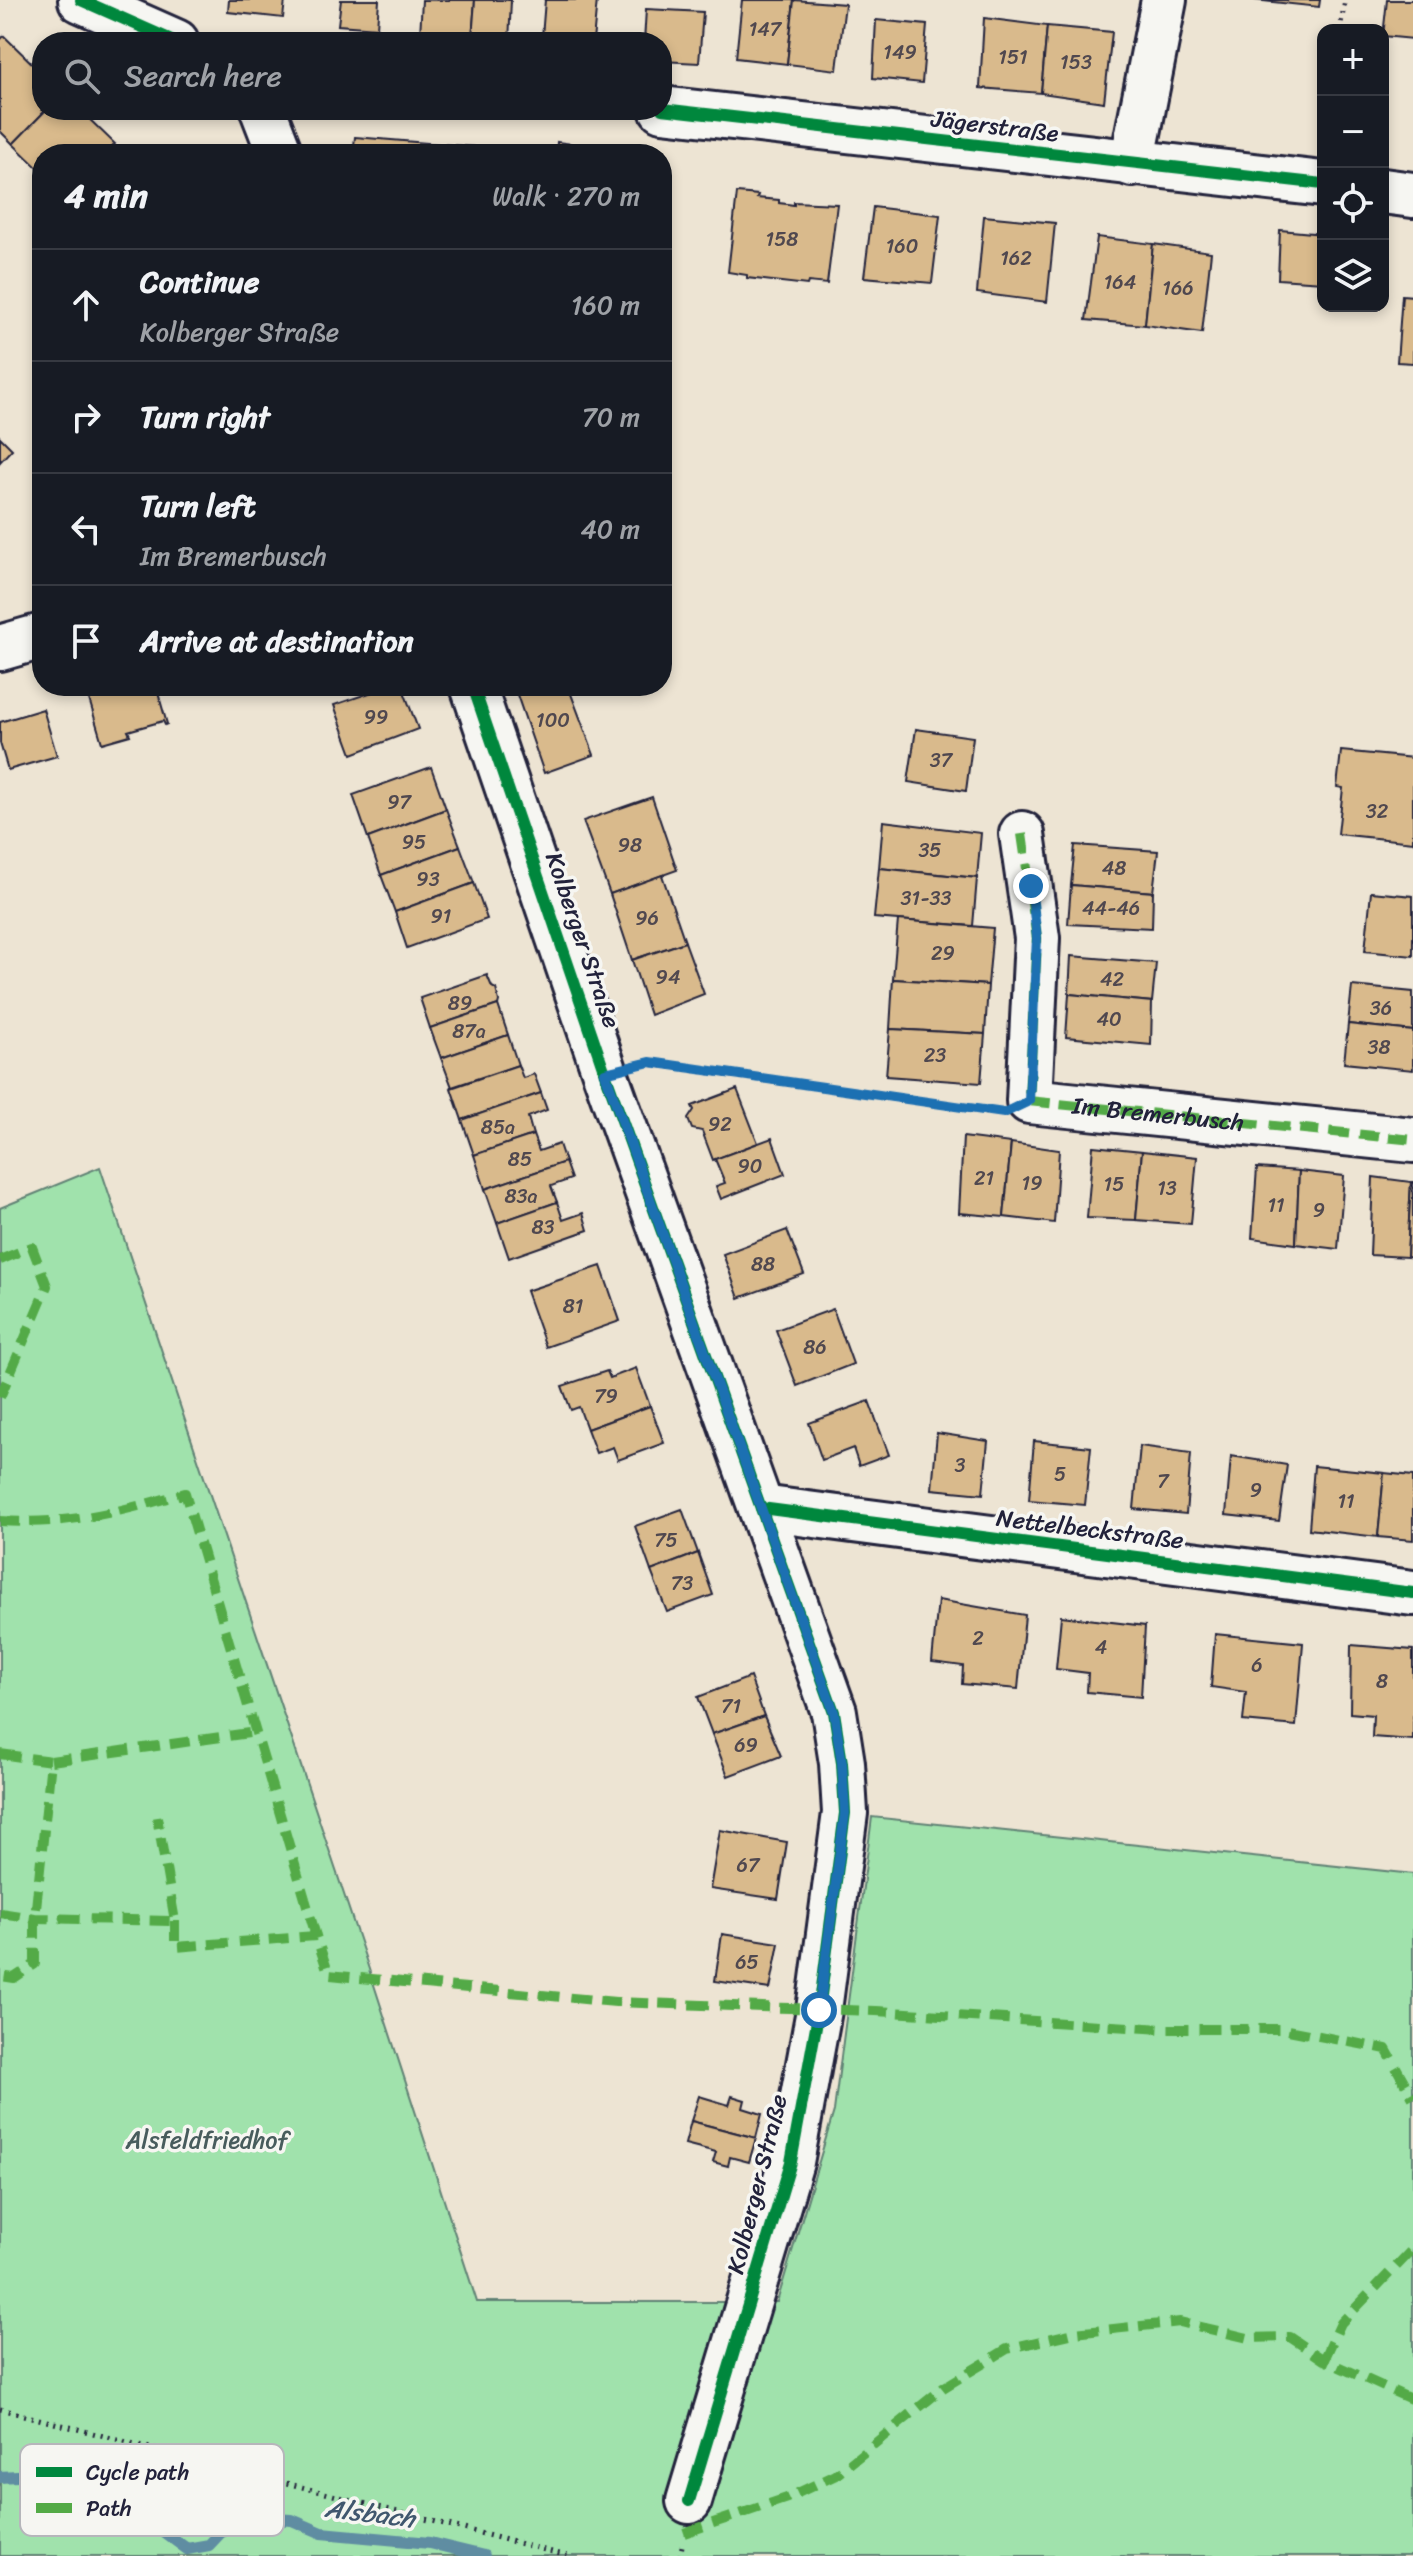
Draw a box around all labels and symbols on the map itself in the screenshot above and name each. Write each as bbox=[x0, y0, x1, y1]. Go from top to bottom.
house number: 147 bbox=[749, 12, 783, 47]
house number: 149 bbox=[883, 35, 917, 70]
house number: 151 bbox=[998, 40, 1028, 75]
house number: 153 bbox=[1060, 45, 1092, 80]
street label: Jägerstraße bbox=[928, 97, 1061, 155]
house number: 158 bbox=[766, 222, 798, 257]
house number: 160 bbox=[886, 229, 918, 264]
house number: 162 bbox=[1000, 241, 1032, 276]
house number: 164 bbox=[1104, 265, 1136, 300]
house number: 166 bbox=[1162, 271, 1194, 306]
house number: 99 bbox=[364, 700, 388, 735]
house number: 100 bbox=[536, 703, 570, 738]
house number: 37 bbox=[930, 743, 954, 778]
house number: 97 bbox=[387, 785, 412, 820]
house number: 32 bbox=[1366, 794, 1389, 829]
house number: 95 bbox=[402, 825, 426, 860]
house number: 98 bbox=[618, 828, 642, 863]
house number: 35 bbox=[918, 833, 942, 868]
street label: Kolberger Straße bbox=[533, 846, 633, 1034]
house number: 48 bbox=[1102, 851, 1126, 886]
house number: 93 bbox=[416, 862, 440, 897]
route end bbox=[1013, 868, 1049, 904]
house number: 31-33 bbox=[901, 881, 951, 916]
house number: 44-46 bbox=[1082, 891, 1140, 926]
house number: 91 bbox=[431, 899, 451, 934]
house number: 96 bbox=[635, 901, 659, 936]
house number: 29 bbox=[931, 936, 955, 971]
house number: 94 bbox=[656, 960, 680, 995]
house number: 42 bbox=[1100, 962, 1124, 997]
house number: 89 bbox=[448, 986, 472, 1021]
house number: 36 bbox=[1370, 991, 1392, 1026]
house number: 40 bbox=[1096, 1002, 1122, 1037]
house number: 87a bbox=[452, 1014, 486, 1049]
house number: 38 bbox=[1367, 1030, 1391, 1065]
house number: 23 bbox=[924, 1038, 946, 1073]
street label: Im Bremerbusch bbox=[1069, 1084, 1246, 1144]
house number: 92 bbox=[708, 1107, 732, 1142]
house number: 85a bbox=[481, 1110, 515, 1145]
house number: 85 bbox=[508, 1142, 532, 1177]
house number: 90 bbox=[738, 1149, 762, 1184]
house number: 21 bbox=[974, 1161, 994, 1196]
house number: 19 bbox=[1022, 1166, 1042, 1201]
house number: 15 bbox=[1104, 1167, 1124, 1202]
house number: 13 bbox=[1157, 1171, 1177, 1206]
house number: 83a bbox=[504, 1179, 538, 1214]
house number: 11 bbox=[1267, 1188, 1285, 1223]
house number: 9 bbox=[1313, 1193, 1325, 1228]
house number: 83 bbox=[531, 1210, 555, 1245]
house number: 88 bbox=[751, 1247, 775, 1282]
house number: 81 bbox=[563, 1289, 583, 1324]
house number: 86 bbox=[803, 1330, 827, 1365]
house number: 79 bbox=[594, 1379, 618, 1414]
house number: 3 bbox=[955, 1448, 966, 1483]
house number: 5 bbox=[1054, 1457, 1066, 1492]
house number: 7 bbox=[1157, 1464, 1170, 1499]
house number: 9 bbox=[1250, 1473, 1262, 1508]
house number: 11 bbox=[1337, 1484, 1355, 1519]
street label: Nettelbeckstraße bbox=[994, 1497, 1186, 1561]
house number: 75 bbox=[654, 1523, 678, 1558]
house number: 73 bbox=[671, 1566, 693, 1601]
house number: 2 bbox=[972, 1621, 984, 1656]
house number: 4 bbox=[1095, 1630, 1107, 1665]
house number: 6 bbox=[1251, 1648, 1263, 1683]
house number: 8 bbox=[1376, 1664, 1388, 1699]
house number: 71 bbox=[721, 1689, 741, 1724]
house number: 69 bbox=[734, 1728, 758, 1763]
house number: 67 bbox=[737, 1848, 761, 1883]
house number: 65 bbox=[735, 1945, 759, 1980]
route start bbox=[801, 1992, 837, 2028]
street label: Kolberger Straße bbox=[714, 2090, 800, 2278]
park label: Alsfeldfriedhof bbox=[125, 2119, 292, 2161]
legend bbox=[20, 2444, 284, 2536]
text: Cycle path bbox=[86, 2453, 189, 2492]
water label: Alsbach bbox=[322, 2485, 420, 2542]
text: Path bbox=[86, 2489, 132, 2528]

